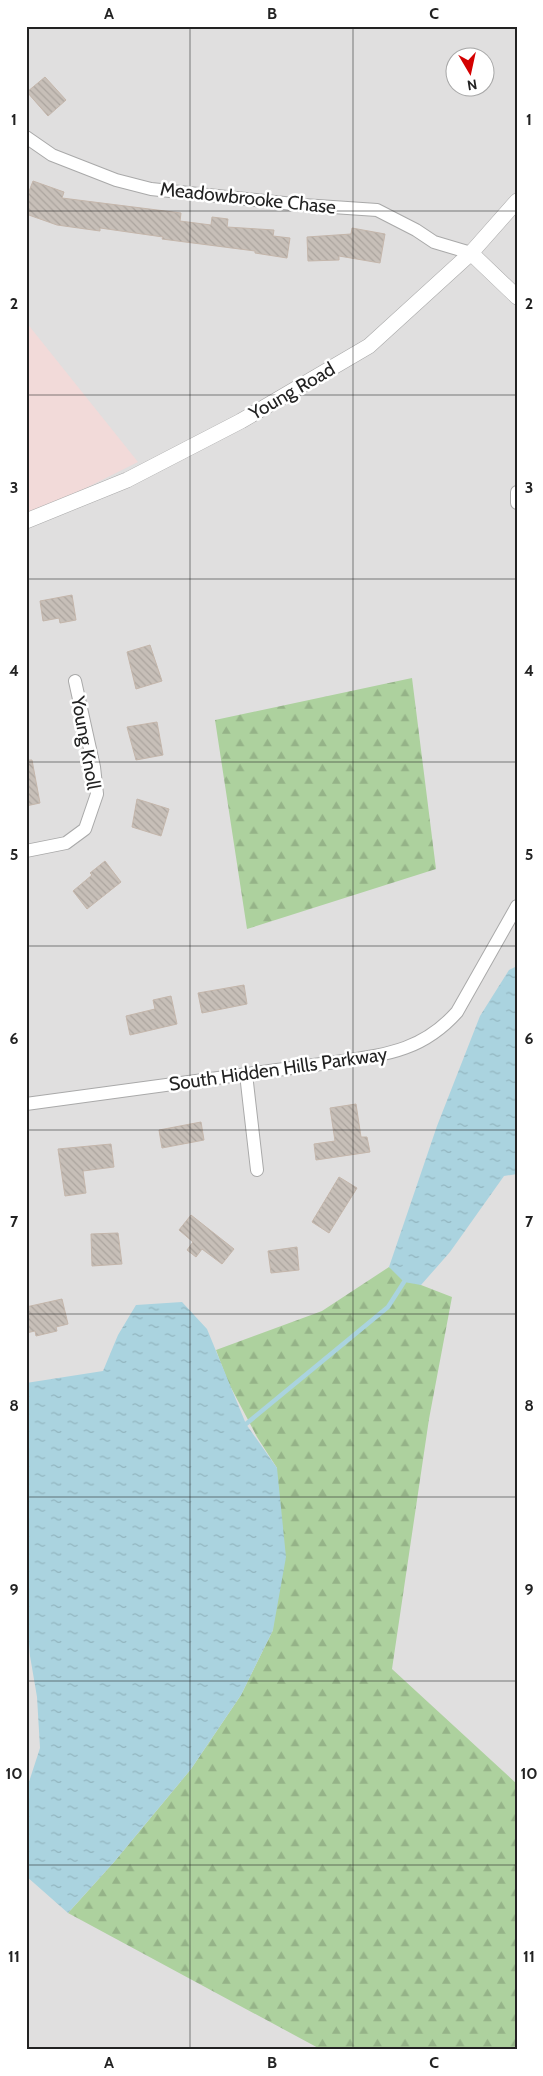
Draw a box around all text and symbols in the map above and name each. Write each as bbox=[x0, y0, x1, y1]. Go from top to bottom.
text: A bbox=[104, 4, 114, 23]
text: B bbox=[267, 4, 277, 23]
text: C bbox=[429, 4, 439, 23]
north arrow bbox=[446, 48, 496, 98]
text: N bbox=[466, 75, 478, 95]
text: 1 bbox=[11, 110, 17, 129]
text: 1 bbox=[526, 110, 532, 129]
street label: Meadowbrooke Chase bbox=[159, 177, 337, 219]
text: 2 bbox=[10, 294, 18, 313]
text: 2 bbox=[525, 294, 533, 313]
street label: Young Road bbox=[244, 357, 339, 425]
text: 3 bbox=[10, 478, 18, 497]
text: 3 bbox=[525, 478, 533, 497]
text: 4 bbox=[9, 661, 19, 680]
text: 4 bbox=[524, 661, 534, 680]
street label: Young Knoll bbox=[66, 693, 106, 792]
text: 5 bbox=[10, 845, 18, 864]
text: 5 bbox=[525, 845, 533, 864]
text: 6 bbox=[10, 1029, 19, 1048]
text: 6 bbox=[525, 1029, 534, 1048]
street label: South Hidden Hills Parkway bbox=[167, 1042, 389, 1096]
text: 7 bbox=[10, 1212, 19, 1231]
text: 7 bbox=[525, 1212, 534, 1231]
text: 8 bbox=[9, 1396, 19, 1415]
text: 8 bbox=[524, 1396, 534, 1415]
text: 9 bbox=[10, 1580, 19, 1599]
text: 9 bbox=[525, 1580, 534, 1599]
text: 10 bbox=[5, 1764, 23, 1783]
text: 10 bbox=[520, 1764, 538, 1783]
text: 11 bbox=[8, 1947, 20, 1966]
text: 11 bbox=[523, 1947, 535, 1966]
text: A bbox=[104, 2053, 114, 2072]
text: B bbox=[267, 2053, 277, 2072]
text: C bbox=[429, 2053, 439, 2072]

